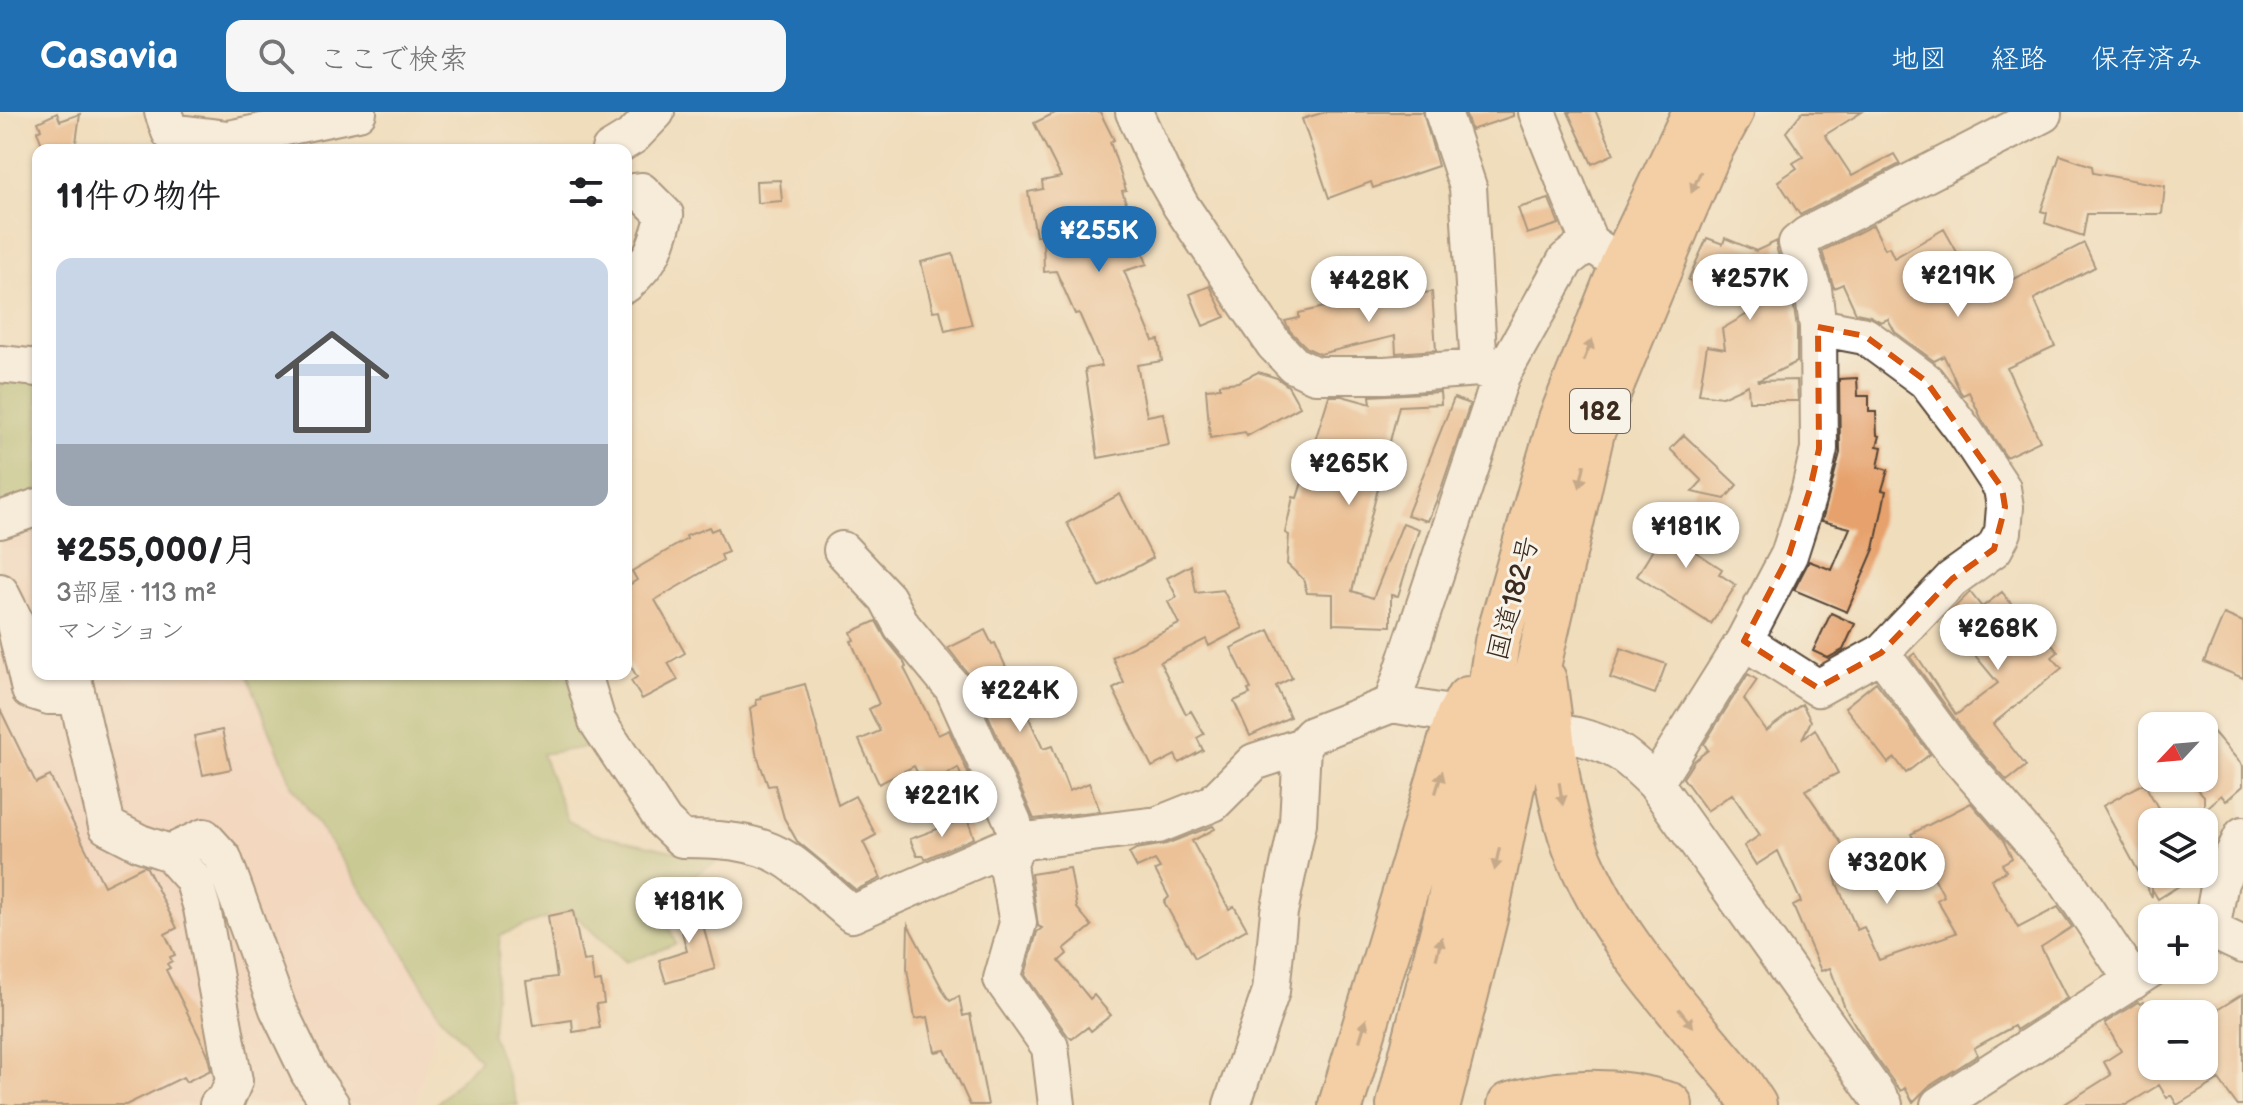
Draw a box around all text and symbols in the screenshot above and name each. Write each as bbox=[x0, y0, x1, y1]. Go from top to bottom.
search box bbox=[226, 20, 786, 92]
text: Casavia bbox=[40, 34, 178, 79]
icon: search bbox=[254, 34, 298, 78]
text: ここで検索 bbox=[318, 42, 468, 78]
text: 地図 bbox=[1891, 43, 1947, 76]
text: 経路 bbox=[1991, 43, 2047, 76]
text: 保存済み bbox=[2091, 43, 2203, 76]
icon: filters bbox=[564, 170, 608, 214]
one-way arrow bbox=[1690, 170, 1703, 194]
text: 11件の物件 bbox=[56, 176, 221, 217]
pin: ¥255K bbox=[1043, 206, 1155, 274]
text: ¥255K bbox=[1059, 216, 1139, 247]
pin: ¥219K bbox=[1902, 251, 2014, 319]
pin: ¥257K bbox=[1694, 254, 1806, 322]
pin: ¥428K bbox=[1313, 256, 1425, 324]
text: ¥219K bbox=[1921, 261, 1995, 292]
text: ¥257K bbox=[1711, 264, 1789, 295]
text: ¥428K bbox=[1329, 266, 1409, 297]
icon: home bbox=[260, 310, 404, 454]
one-way arrow bbox=[1582, 338, 1595, 362]
road number: 182 bbox=[1570, 389, 1630, 433]
pin: ¥265K bbox=[1293, 439, 1405, 507]
text: ¥265K bbox=[1309, 449, 1389, 480]
one-way arrow bbox=[1575, 464, 1588, 489]
pin: ¥181K bbox=[1630, 502, 1742, 570]
text: ¥181K bbox=[1650, 512, 1722, 543]
text: ¥255,000/月 bbox=[56, 530, 258, 571]
street label: 国道182号 bbox=[1481, 532, 1546, 664]
text: 3部屋 · 113 m² bbox=[56, 578, 217, 609]
pin: ¥268K bbox=[1942, 604, 2054, 672]
text: ¥268K bbox=[1958, 614, 2038, 645]
text: マンション bbox=[56, 616, 185, 647]
pin: ¥224K bbox=[964, 666, 1076, 734]
text: ¥224K bbox=[980, 676, 1060, 707]
north arrow bbox=[2138, 712, 2218, 792]
map controls bbox=[2138, 712, 2218, 1080]
one-way arrow bbox=[1433, 769, 1446, 793]
pin: ¥221K bbox=[886, 771, 998, 839]
text: ¥221K bbox=[904, 781, 980, 812]
one-way arrow bbox=[1555, 782, 1568, 807]
button: layers bbox=[2138, 808, 2218, 888]
pin: ¥320K bbox=[1831, 838, 1943, 906]
one-way arrow bbox=[1491, 847, 1503, 872]
text: ¥320K bbox=[1847, 848, 1927, 879]
pin: ¥181K bbox=[633, 877, 745, 945]
text: ¥181K bbox=[653, 887, 725, 918]
button: + bbox=[2138, 904, 2218, 984]
one-way arrow bbox=[1433, 935, 1445, 960]
button: − bbox=[2138, 1000, 2218, 1080]
one-way arrow bbox=[1677, 1008, 1694, 1028]
one-way arrow bbox=[1357, 1018, 1370, 1042]

